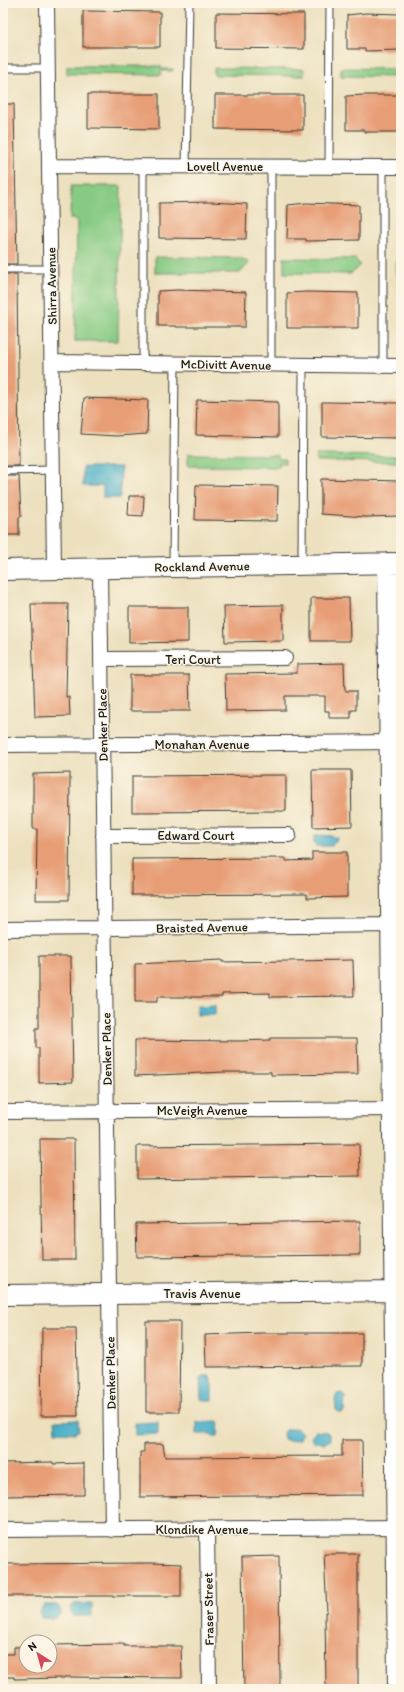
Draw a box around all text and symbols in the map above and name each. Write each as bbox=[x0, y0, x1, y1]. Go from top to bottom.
street label: Lovell Avenue bbox=[187, 159, 263, 174]
street label: Shirra Avenue bbox=[43, 247, 60, 325]
street label: McDivitt Avenue bbox=[181, 356, 271, 373]
street label: Rockland Avenue bbox=[154, 558, 250, 575]
street label: Teri Court bbox=[165, 652, 221, 667]
street label: Denker Place bbox=[94, 688, 111, 762]
street label: Monahan Avenue bbox=[155, 737, 249, 752]
street label: Edward Court bbox=[157, 828, 235, 843]
street label: Braisted Avenue bbox=[156, 919, 248, 936]
street label: Denker Place bbox=[98, 1012, 115, 1086]
street label: McVeigh Avenue bbox=[157, 1103, 247, 1118]
street label: Travis Avenue bbox=[163, 1286, 241, 1301]
street label: Denker Place bbox=[102, 1336, 119, 1410]
street label: Klondike Avenue bbox=[155, 1522, 249, 1537]
street label: Fraser Street bbox=[200, 1572, 217, 1646]
north arrow bbox=[18, 1634, 58, 1674]
text: N bbox=[25, 1639, 39, 1654]

